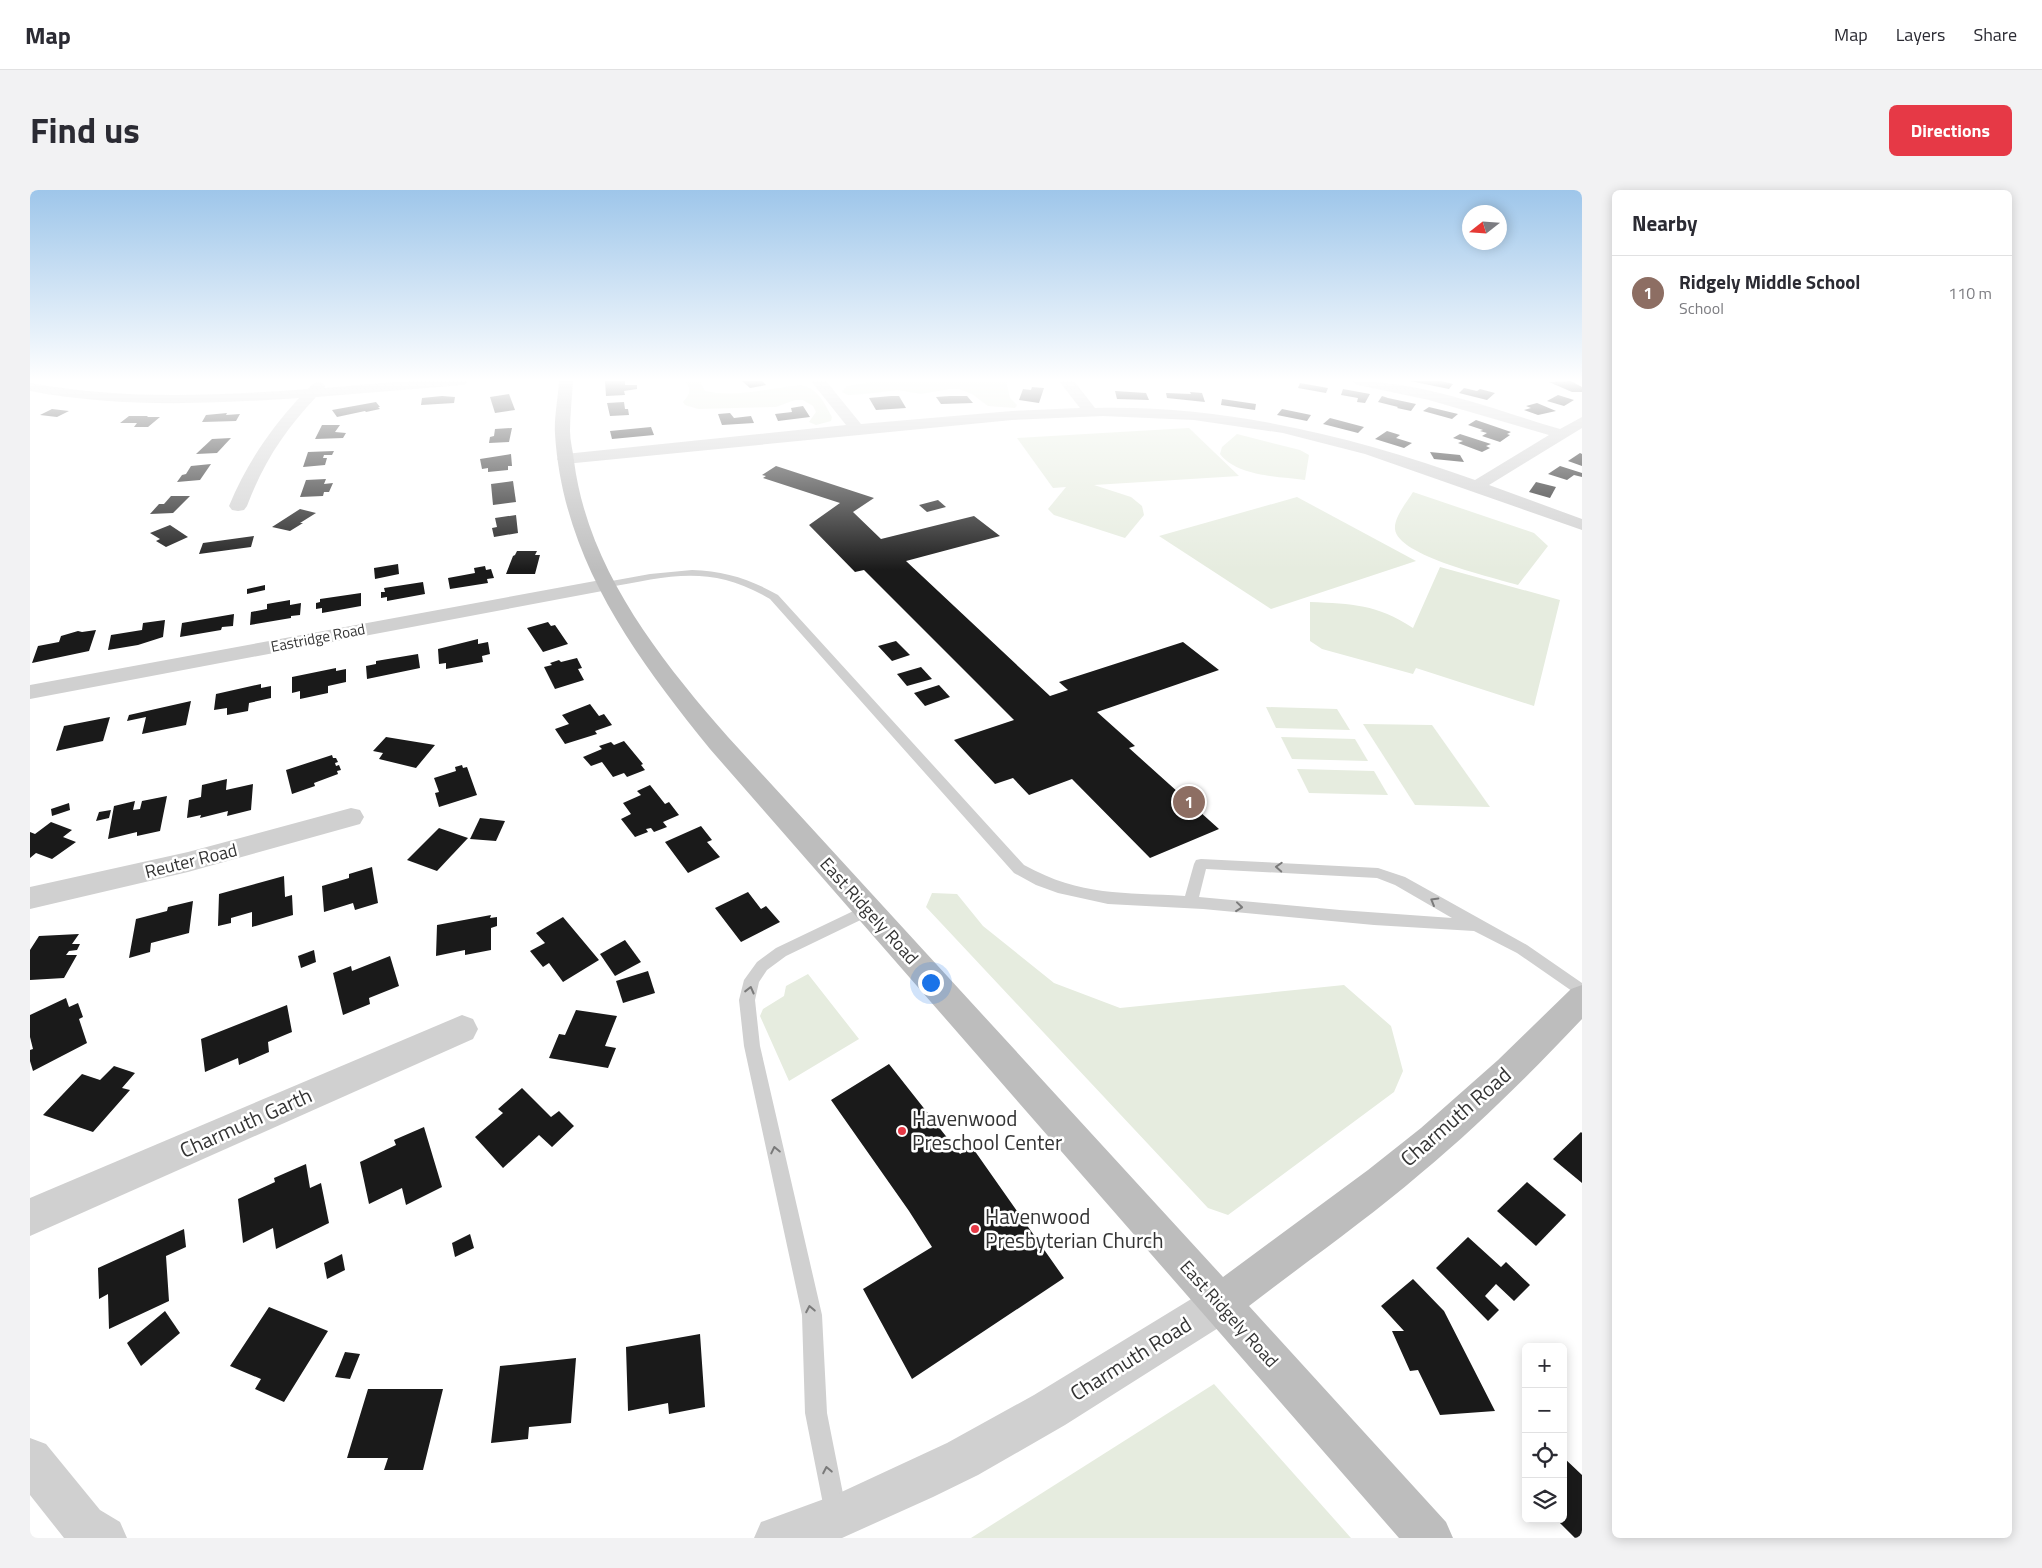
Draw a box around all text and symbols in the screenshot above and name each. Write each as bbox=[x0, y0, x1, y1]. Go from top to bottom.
text: Map bbox=[25, 17, 71, 53]
text: Map bbox=[1834, 21, 1868, 48]
text: Layers bbox=[1896, 21, 1945, 48]
text: Share bbox=[1973, 21, 2017, 48]
text: Find us bbox=[30, 103, 140, 157]
button: Directions bbox=[1889, 105, 2012, 156]
north arrow bbox=[1462, 205, 1507, 250]
text: Nearby bbox=[1632, 207, 1697, 239]
text: Ridgely Middle School bbox=[1679, 267, 1861, 296]
text: 1 bbox=[1644, 281, 1652, 305]
text: 110 m bbox=[1948, 281, 1992, 305]
text: School bbox=[1679, 296, 1724, 320]
street label: Eastridge Road bbox=[269, 617, 367, 658]
pin: 1 bbox=[1173, 783, 1205, 821]
street label: Reuter Road bbox=[142, 836, 240, 885]
street label: East Ridgely Road bbox=[814, 851, 925, 970]
one-way arrow bbox=[1274, 862, 1282, 873]
one-way arrow bbox=[1431, 897, 1440, 907]
one-way arrow bbox=[1236, 901, 1244, 912]
your location bbox=[918, 970, 944, 996]
one-way arrow bbox=[744, 986, 755, 995]
street label: Charmuth Road bbox=[1393, 1059, 1518, 1174]
street label: Charmuth Garth bbox=[174, 1079, 317, 1166]
place label: Havenwood Preschool Center bbox=[912, 1102, 1062, 1158]
marker: Havenwood Preschool Center bbox=[896, 1125, 908, 1137]
one-way arrow bbox=[770, 1145, 781, 1154]
place label: Havenwood Presbyterian Church bbox=[985, 1200, 1163, 1256]
marker: Havenwood Presbyterian Church bbox=[969, 1223, 981, 1235]
street label: East Ridgely Road bbox=[1174, 1254, 1285, 1373]
one-way arrow bbox=[805, 1304, 816, 1313]
street label: Charmuth Road bbox=[1064, 1308, 1197, 1408]
map controls bbox=[1522, 1343, 1567, 1523]
button: + bbox=[1522, 1343, 1567, 1388]
button: − bbox=[1522, 1388, 1567, 1433]
button: locate bbox=[1522, 1433, 1567, 1478]
one-way arrow bbox=[822, 1465, 832, 1474]
button: layers bbox=[1522, 1478, 1567, 1523]

